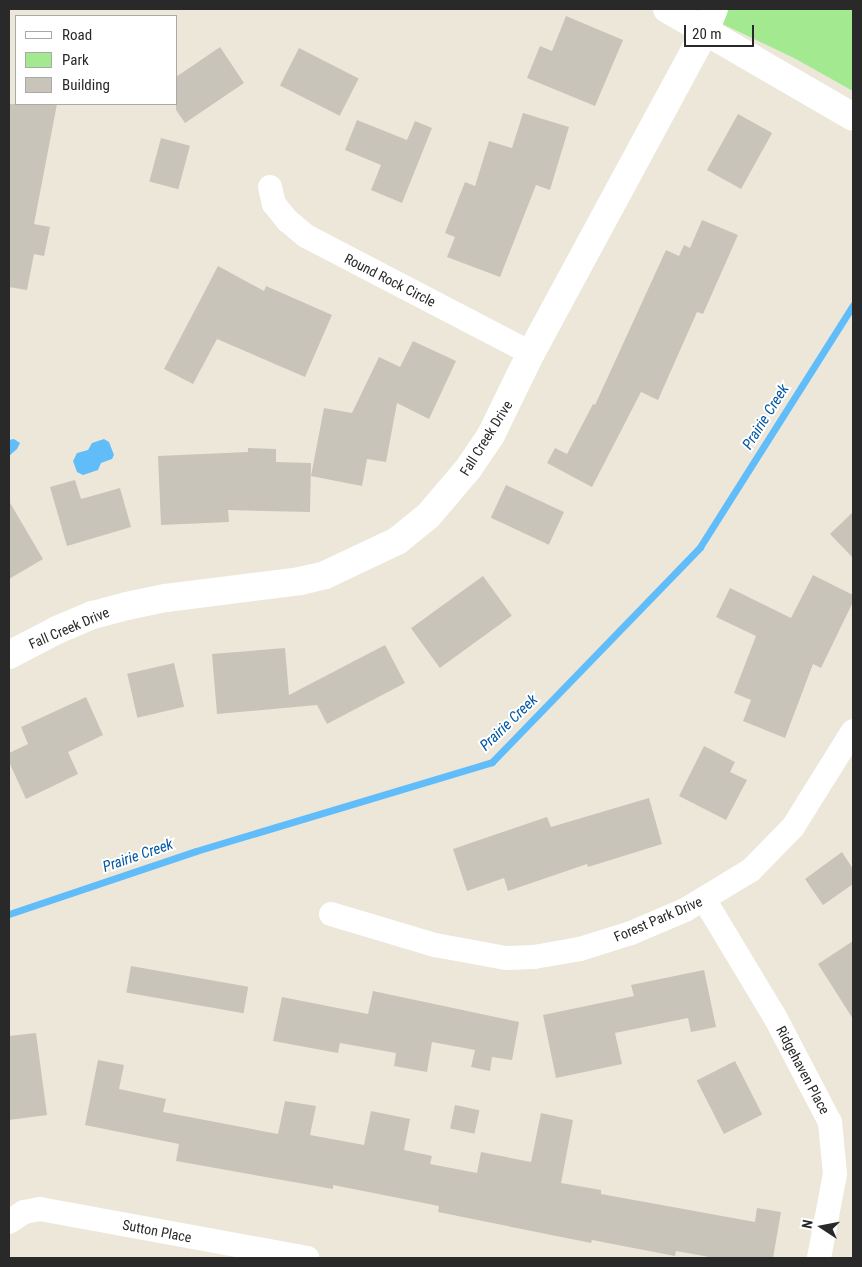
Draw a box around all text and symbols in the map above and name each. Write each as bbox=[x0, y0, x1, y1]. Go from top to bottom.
legend bbox=[15, 15, 178, 105]
scale bar bbox=[687, 15, 757, 47]
text: 20 m bbox=[692, 25, 722, 43]
text: Road bbox=[62, 26, 92, 44]
text: Park bbox=[62, 51, 89, 69]
text: Building bbox=[62, 76, 110, 94]
street label: Round Rock Circle bbox=[342, 250, 438, 310]
water label: Prairie Creek bbox=[739, 381, 793, 453]
street label: Fall Creek Drive bbox=[456, 397, 516, 479]
street label: Fall Creek Drive bbox=[26, 604, 112, 652]
water label: Prairie Creek bbox=[476, 691, 542, 755]
water label: Prairie Creek bbox=[100, 836, 176, 876]
street label: Forest Park Drive bbox=[611, 893, 705, 945]
street label: Ridgehaven Place bbox=[773, 1023, 833, 1117]
north arrow bbox=[797, 1202, 847, 1252]
street label: Sutton Place bbox=[121, 1216, 193, 1246]
text: N bbox=[799, 1218, 816, 1230]

